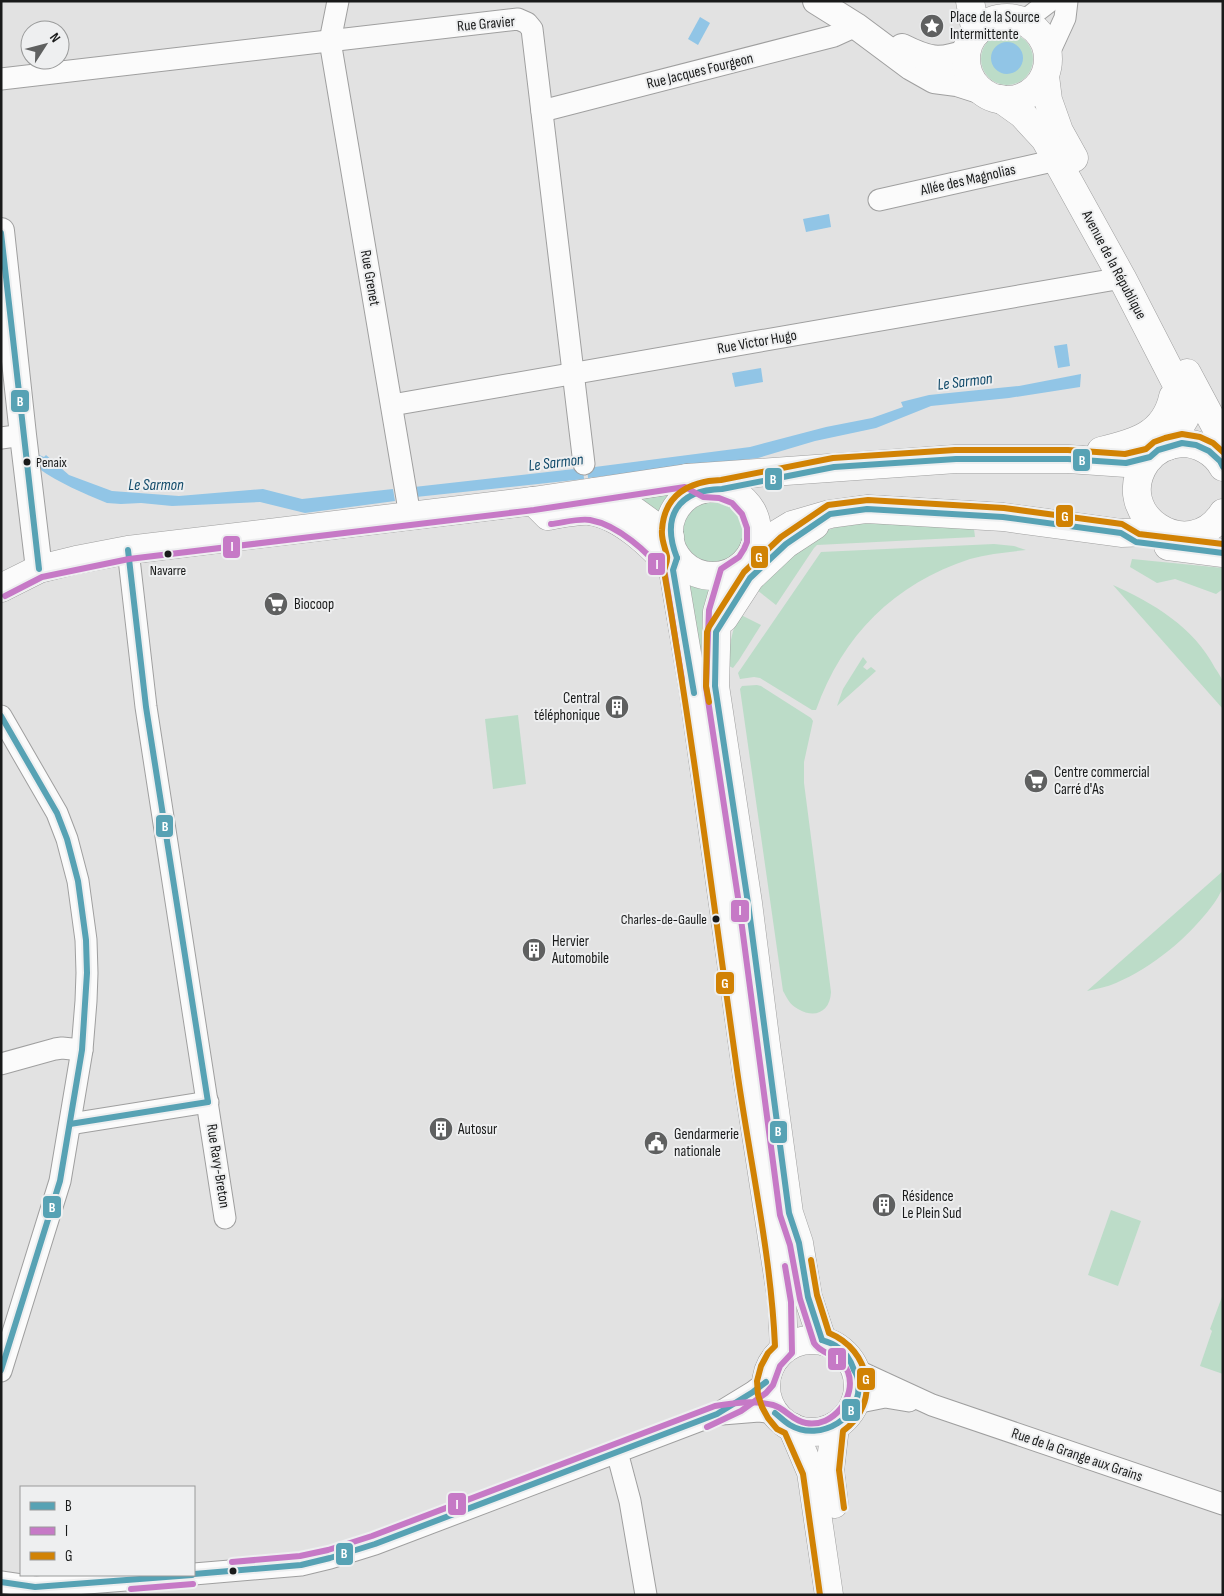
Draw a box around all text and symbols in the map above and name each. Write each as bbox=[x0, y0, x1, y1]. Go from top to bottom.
place label: Place de la Source Intermittente bbox=[950, 8, 1040, 44]
street label: Rue Gravier bbox=[456, 12, 516, 36]
place icon: Place de la Source Intermittente bbox=[919, 13, 945, 39]
north arrow bbox=[20, 20, 70, 70]
text: N bbox=[46, 30, 64, 46]
street label: Rue Jacques Fourgeon bbox=[645, 49, 755, 93]
street label: Allée des Magnolias bbox=[918, 160, 1017, 200]
street label: Avenue de la République bbox=[1077, 206, 1151, 323]
street label: Rue Grenet bbox=[356, 249, 384, 308]
street label: Rue Victor Hugo bbox=[716, 326, 798, 358]
water label: Le Sarmon bbox=[936, 369, 994, 395]
line badge: B bbox=[10, 389, 30, 413]
text: B bbox=[17, 393, 24, 410]
line badge: B bbox=[1072, 448, 1091, 472]
water label: Le Sarmon bbox=[527, 450, 585, 476]
text: B bbox=[1079, 452, 1086, 469]
place label: Penaix bbox=[36, 454, 68, 471]
marker: Penaix bbox=[22, 457, 32, 467]
line badge: B bbox=[764, 467, 783, 491]
text: B bbox=[770, 471, 777, 488]
water label: Le Sarmon bbox=[128, 476, 184, 495]
line badge: G bbox=[1055, 504, 1074, 528]
text: G bbox=[1061, 508, 1069, 525]
line badge: I bbox=[222, 535, 241, 559]
text: I bbox=[230, 538, 234, 555]
line badge: G bbox=[750, 545, 769, 569]
marker: Navarre bbox=[163, 549, 173, 559]
text: G bbox=[755, 549, 763, 566]
line badge: I bbox=[647, 552, 666, 576]
text: I bbox=[655, 556, 659, 573]
place label: Navarre bbox=[150, 562, 186, 579]
supermarket icon: Biocoop bbox=[263, 591, 289, 617]
place label: Biocoop bbox=[294, 595, 334, 614]
place label: Central téléphonique bbox=[534, 689, 600, 725]
building icon: Central téléphonique bbox=[604, 694, 630, 720]
place label: Centre commercial Carré d'As bbox=[1054, 763, 1150, 799]
supermarket icon: Centre commercial Carré d'As bbox=[1023, 768, 1049, 794]
line badge: B bbox=[155, 814, 174, 838]
text: B bbox=[162, 818, 169, 835]
line badge: I bbox=[730, 899, 750, 923]
text: I bbox=[738, 902, 742, 919]
place label: Charles-de-Gaulle bbox=[621, 911, 707, 928]
marker: Charles-de-Gaulle bbox=[711, 914, 721, 924]
place label: Hervier Automobile bbox=[551, 932, 609, 968]
building icon: Hervier Automobile bbox=[521, 937, 547, 963]
line badge: G bbox=[715, 971, 735, 995]
text: G bbox=[721, 975, 729, 992]
building icon: Autosur bbox=[428, 1116, 454, 1142]
place label: Autosur bbox=[457, 1120, 498, 1139]
line badge: B bbox=[769, 1120, 788, 1144]
street label: Rue Ravy-Breton bbox=[202, 1123, 234, 1209]
text: B bbox=[775, 1123, 782, 1140]
place label: Gendarmerie nationale bbox=[674, 1125, 739, 1161]
public building icon: Gendarmerie nationale bbox=[643, 1130, 669, 1156]
place label: Résidence Le Plein Sud bbox=[902, 1187, 962, 1223]
building icon: Résidence Le Plein Sud bbox=[871, 1192, 897, 1218]
line badge: B bbox=[42, 1195, 62, 1219]
text: B bbox=[49, 1199, 56, 1216]
line badge: I bbox=[827, 1347, 847, 1371]
text: I bbox=[835, 1351, 839, 1368]
line badge: G bbox=[856, 1367, 876, 1391]
text: G bbox=[862, 1371, 870, 1388]
line badge: B bbox=[841, 1398, 861, 1422]
text: B bbox=[848, 1402, 855, 1419]
street label: Rue de la Grange aux Grains bbox=[1009, 1424, 1145, 1486]
legend bbox=[20, 1486, 195, 1576]
line badge: I bbox=[447, 1492, 467, 1516]
text: I bbox=[455, 1496, 459, 1513]
text: B bbox=[65, 1497, 72, 1516]
text: I bbox=[65, 1522, 68, 1541]
line badge: B bbox=[335, 1542, 354, 1566]
text: B bbox=[341, 1545, 348, 1562]
text: G bbox=[65, 1547, 73, 1566]
unlabelled marker bbox=[228, 1566, 238, 1576]

